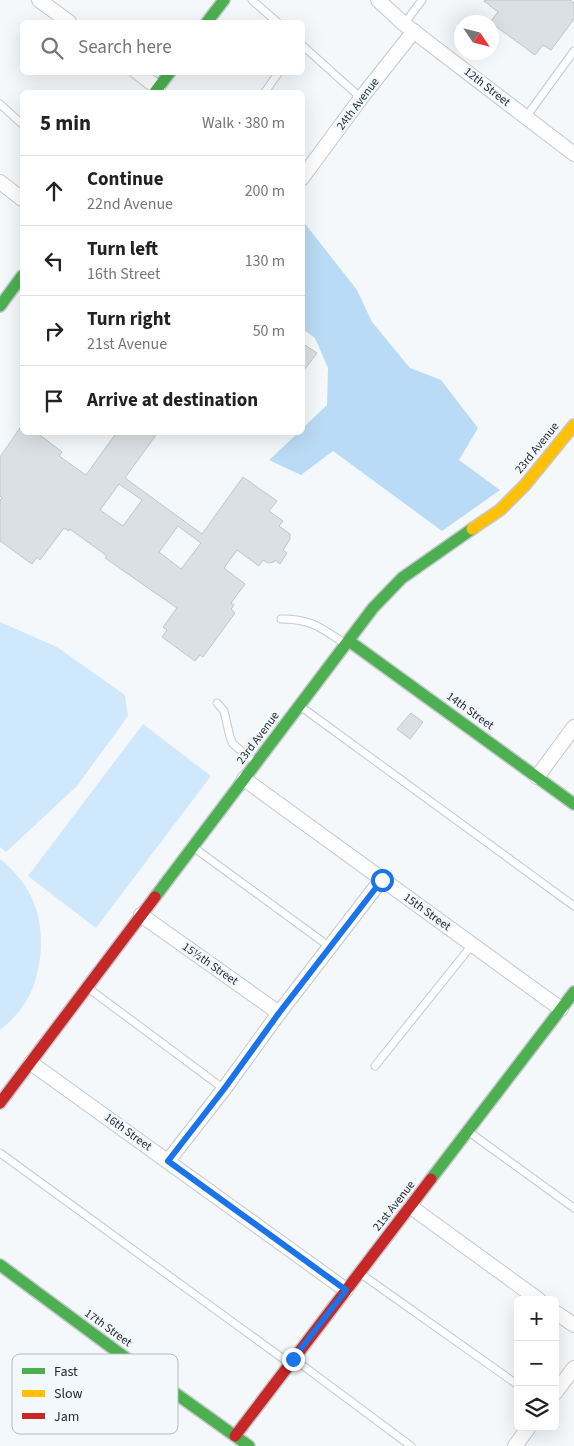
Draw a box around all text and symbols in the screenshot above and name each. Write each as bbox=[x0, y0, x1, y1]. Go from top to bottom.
north arrow bbox=[454, 15, 499, 60]
search box bbox=[20, 20, 305, 75]
icon: search bbox=[38, 34, 66, 62]
text: Search here bbox=[78, 34, 172, 61]
street label: 12th Street bbox=[460, 63, 514, 111]
street label: 24th Avenue bbox=[333, 74, 383, 134]
text: 5 min bbox=[40, 108, 91, 138]
text: Walk · 380 m bbox=[202, 112, 285, 134]
text: Continue bbox=[87, 166, 164, 193]
icon: ahead bbox=[40, 177, 68, 205]
text: 200 m bbox=[245, 180, 285, 202]
text: 22nd Avenue bbox=[87, 193, 173, 215]
text: Turn left bbox=[87, 236, 158, 263]
icon: left bbox=[40, 247, 68, 275]
text: 130 m bbox=[245, 250, 285, 272]
text: 16th Street bbox=[87, 263, 160, 285]
text: Turn right bbox=[87, 306, 171, 333]
icon: right bbox=[40, 317, 68, 345]
text: 50 m bbox=[253, 320, 285, 342]
text: 21st Avenue bbox=[87, 333, 167, 355]
icon: arrive bbox=[40, 387, 68, 415]
text: Arrive at destination bbox=[87, 387, 258, 414]
street label: 23rd Avenue bbox=[511, 419, 563, 477]
street label: 14th Street bbox=[443, 688, 497, 734]
street label: 23rd Avenue bbox=[233, 708, 283, 768]
route start bbox=[371, 869, 394, 892]
street label: 15th Street bbox=[400, 889, 454, 935]
street label: 15½th Street bbox=[179, 938, 241, 990]
street label: 16th Street bbox=[101, 1109, 155, 1155]
street label: 21st Avenue bbox=[369, 1177, 419, 1235]
map controls bbox=[514, 1296, 559, 1431]
button: + bbox=[514, 1296, 559, 1341]
street label: 17th Street bbox=[81, 1305, 135, 1351]
button: − bbox=[514, 1341, 559, 1386]
route end bbox=[282, 1348, 305, 1371]
legend bbox=[12, 1354, 178, 1434]
text: Fast bbox=[54, 1362, 78, 1382]
text: Slow bbox=[54, 1384, 83, 1404]
button: layers bbox=[514, 1386, 559, 1431]
text: Jam bbox=[54, 1407, 79, 1427]

